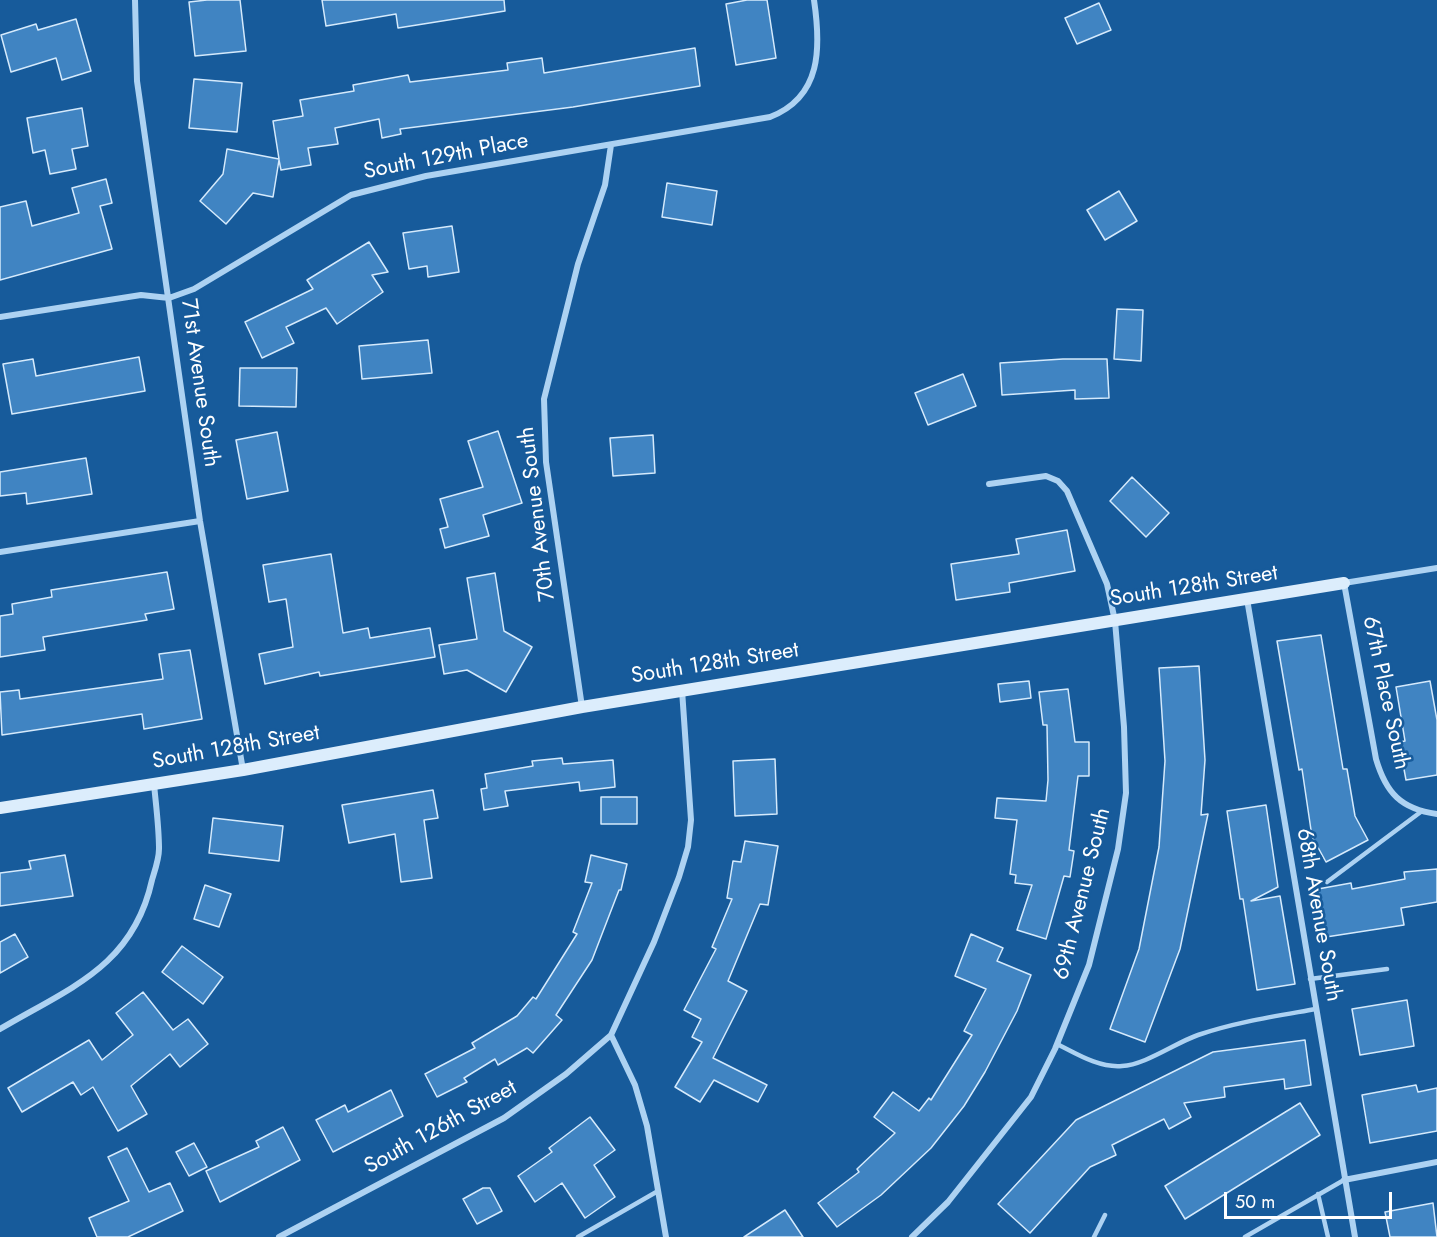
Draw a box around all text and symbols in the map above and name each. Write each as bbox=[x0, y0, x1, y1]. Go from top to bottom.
street label: South 129th Place bbox=[361, 128, 531, 186]
street label: 71st Avenue South bbox=[174, 297, 224, 469]
street label: 70th Avenue South bbox=[514, 425, 562, 603]
street label: South 128th Street bbox=[1108, 561, 1280, 613]
street label: 67th Place South bbox=[1356, 614, 1414, 772]
street label: South 128th Street bbox=[629, 638, 801, 690]
street label: South 128th Street bbox=[150, 720, 322, 776]
street label: 69th Avenue South bbox=[1049, 805, 1117, 983]
street label: 68th Avenue South bbox=[1290, 826, 1346, 1004]
street label: South 126th Street bbox=[360, 1075, 522, 1181]
scale bar bbox=[1227, 1180, 1395, 1218]
text: 50 m bbox=[1235, 1189, 1275, 1215]

